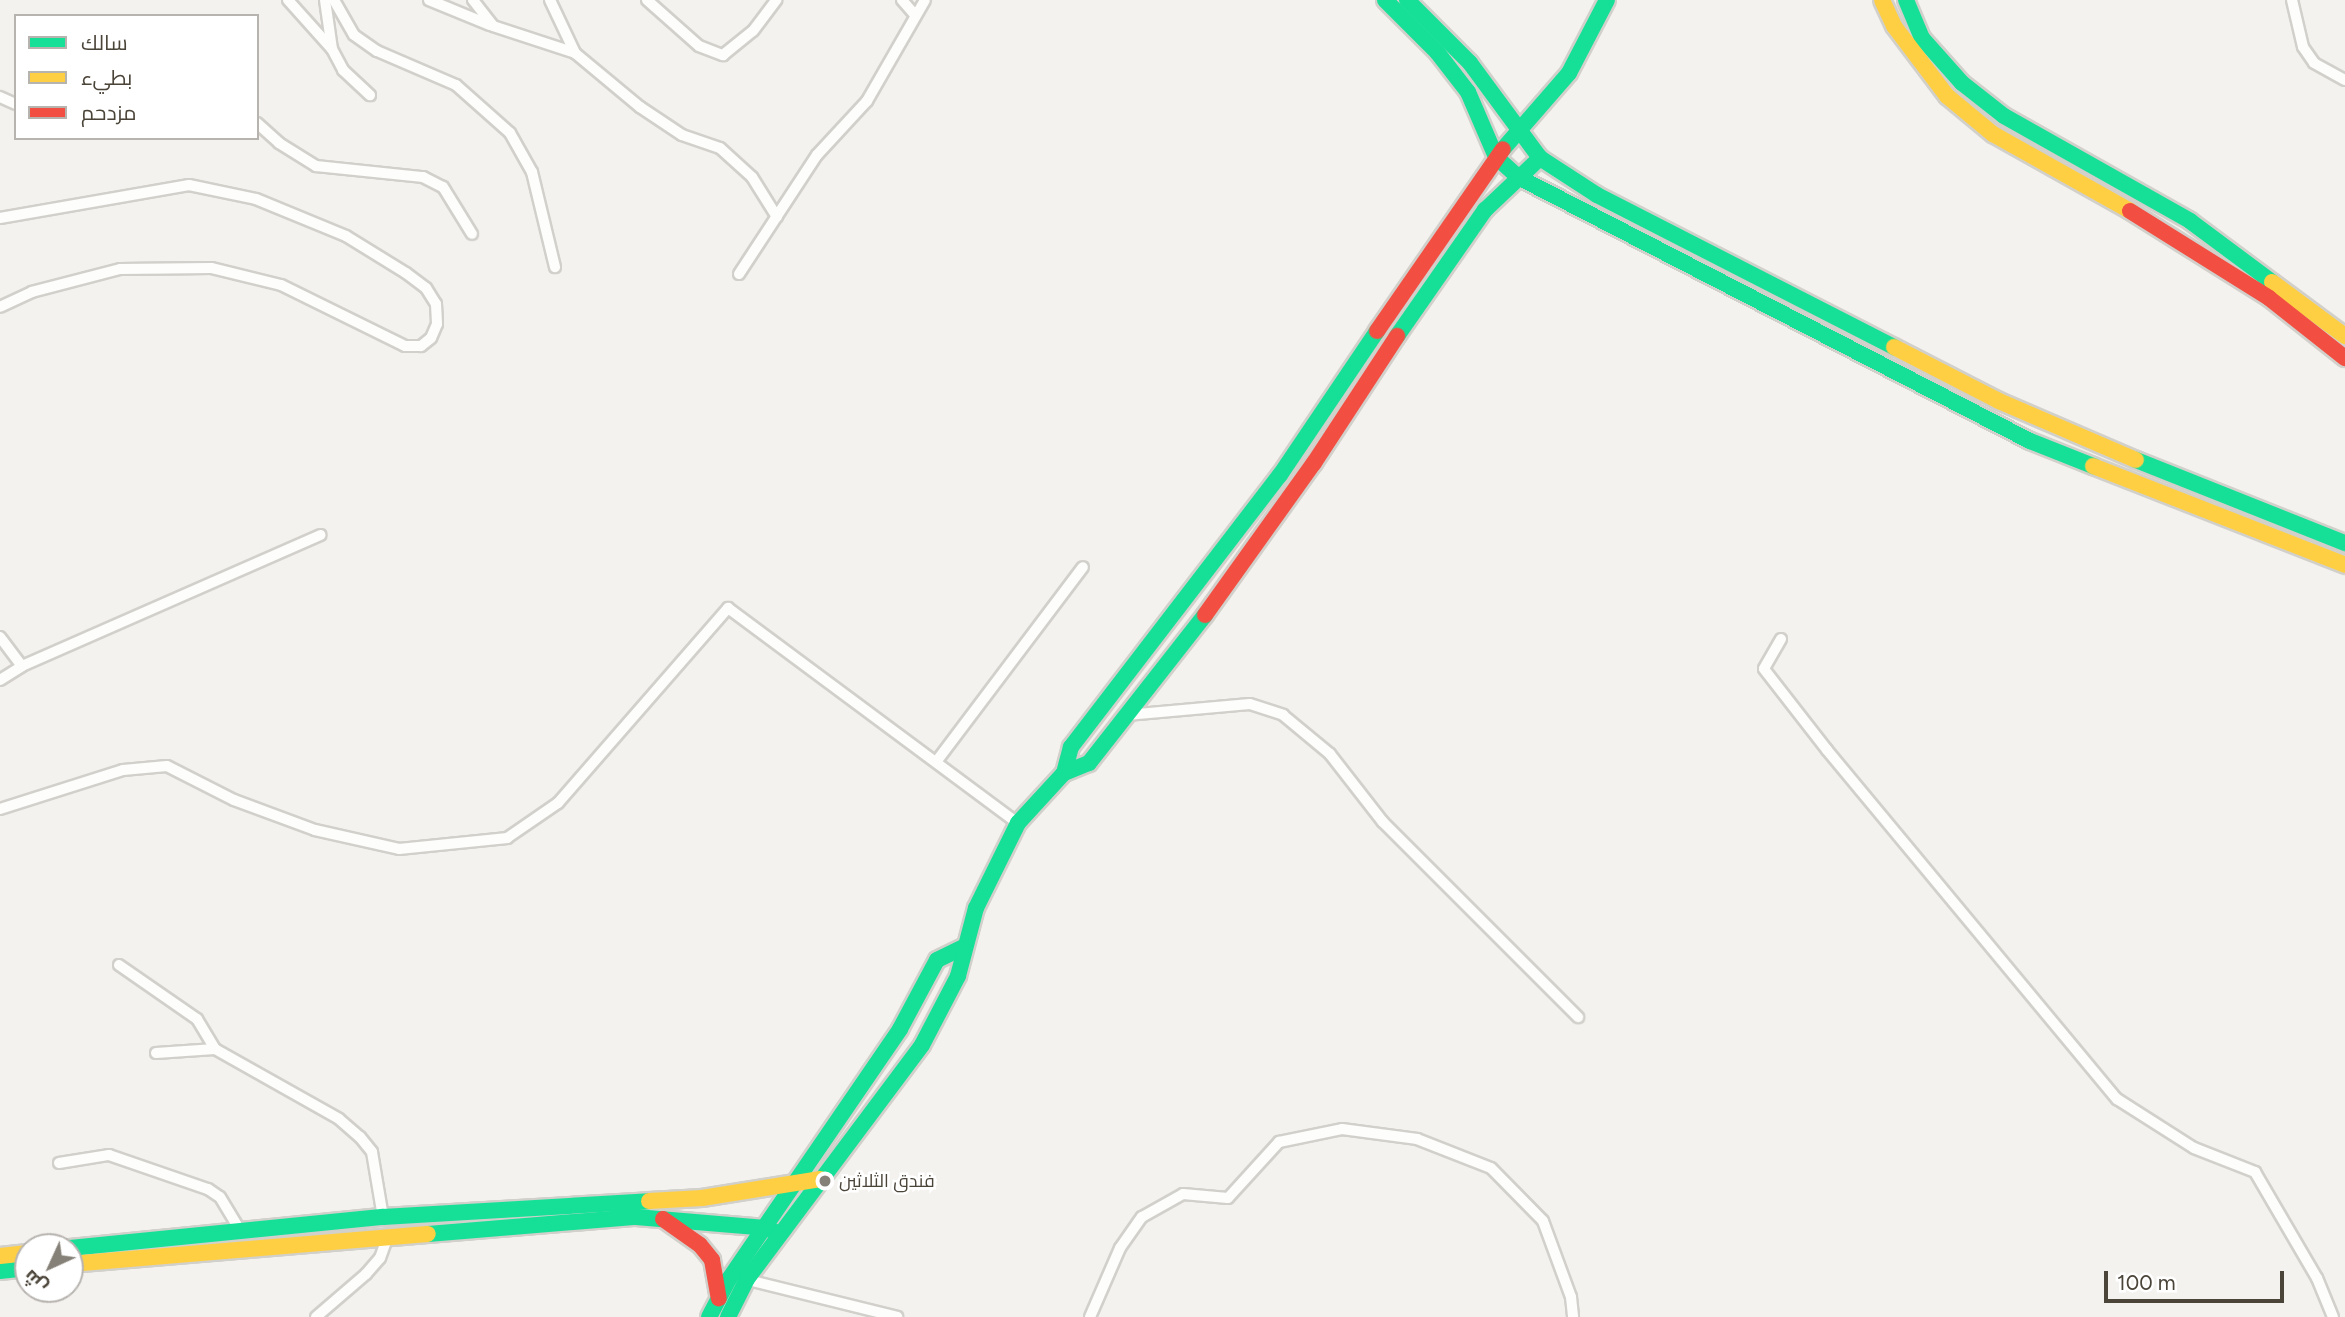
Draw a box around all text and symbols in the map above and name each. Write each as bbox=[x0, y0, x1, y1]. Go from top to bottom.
legend bbox=[14, 14, 259, 140]
text: سالك bbox=[81, 30, 128, 55]
text: بطيء bbox=[81, 65, 132, 90]
text: مزدحم bbox=[81, 100, 136, 125]
place label: فندق الثلاثين bbox=[839, 1170, 935, 1192]
marker: فندق الثلاثين bbox=[817, 1173, 833, 1189]
north arrow bbox=[14, 1233, 84, 1303]
scale bar bbox=[2107, 1258, 2287, 1302]
text: ش bbox=[18, 1265, 52, 1299]
text: 100 m bbox=[2117, 1270, 2176, 1295]

